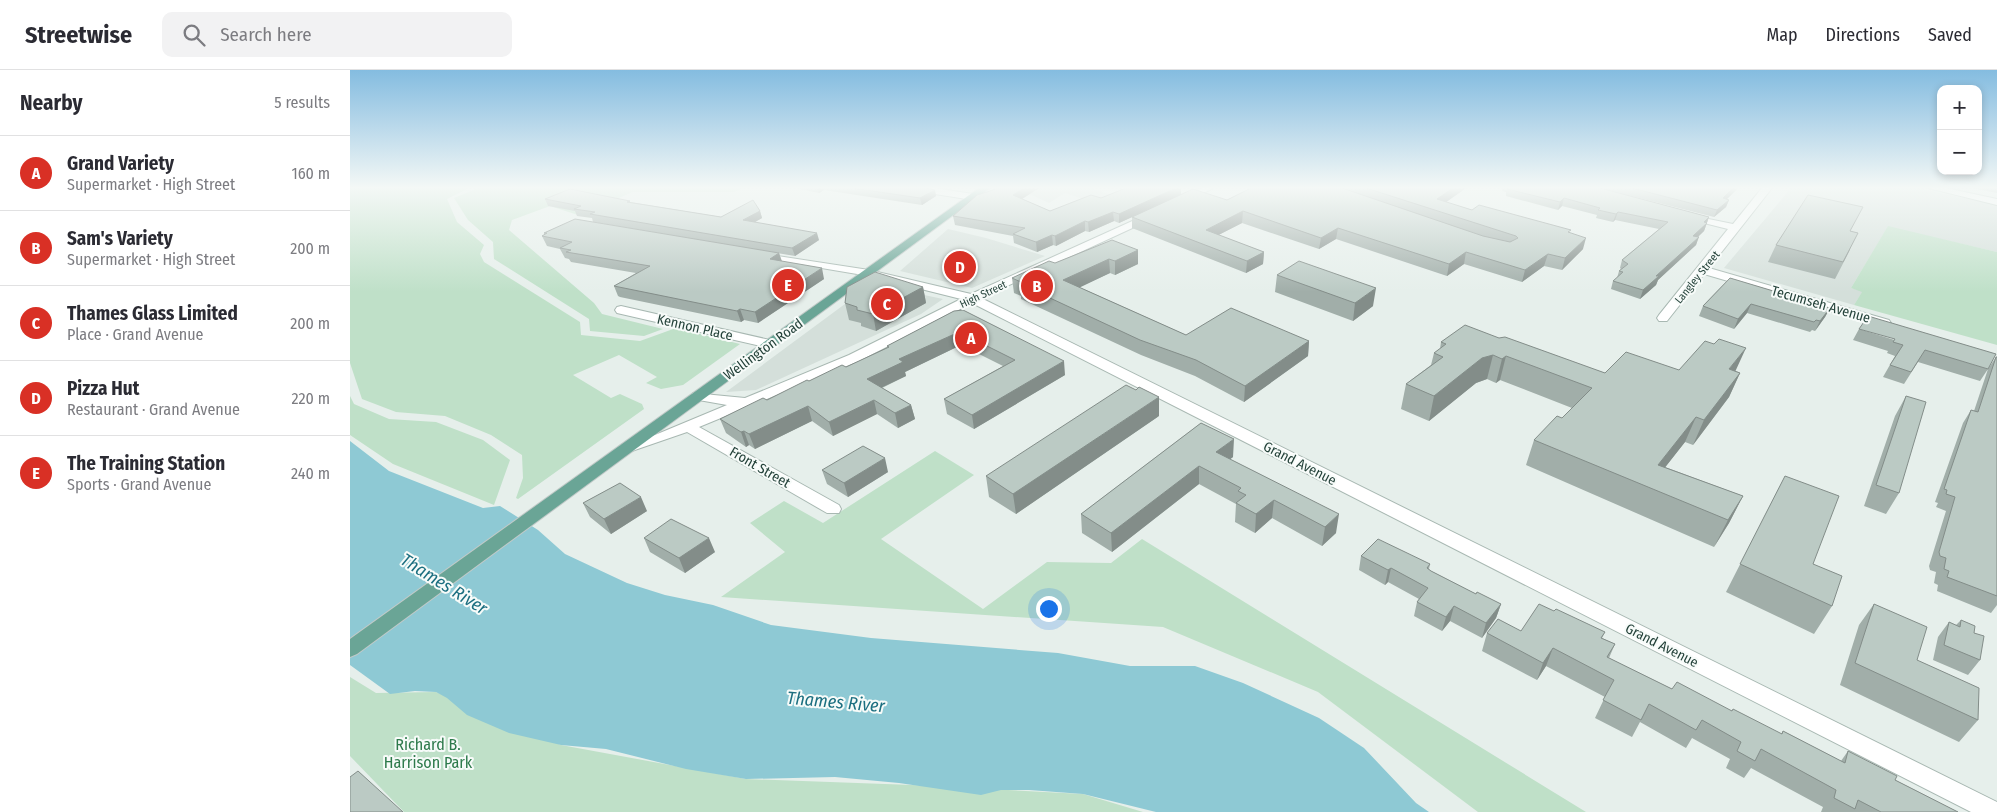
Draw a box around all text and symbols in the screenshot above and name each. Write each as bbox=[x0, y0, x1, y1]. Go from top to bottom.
search box bbox=[162, 12, 512, 57]
text: Streetwise bbox=[25, 21, 132, 49]
icon: search bbox=[180, 21, 208, 49]
text: Search here bbox=[220, 23, 312, 46]
text: Map bbox=[1766, 24, 1798, 46]
text: Directions bbox=[1826, 24, 1900, 46]
text: Saved bbox=[1928, 24, 1972, 46]
map controls bbox=[1937, 85, 1982, 175]
button: + bbox=[1937, 85, 1982, 130]
text: Nearby bbox=[20, 90, 82, 116]
text: 5 results bbox=[274, 93, 330, 112]
button: − bbox=[1937, 130, 1982, 175]
text: Grand Variety bbox=[67, 152, 174, 175]
text: A bbox=[32, 164, 40, 183]
text: 160 m bbox=[291, 164, 330, 183]
text: Supermarket · High Street bbox=[67, 175, 235, 194]
text: Sam's Variety bbox=[67, 227, 173, 250]
text: B bbox=[32, 239, 40, 258]
text: 200 m bbox=[290, 239, 330, 258]
pin: D bbox=[944, 248, 976, 286]
street label: Langley Street bbox=[1672, 248, 1723, 306]
text: Supermarket · High Street bbox=[67, 250, 235, 269]
pin: E bbox=[772, 266, 804, 304]
pin: B bbox=[1021, 267, 1053, 305]
street label: High Street bbox=[958, 278, 1009, 311]
street label: Tecumseh Avenue bbox=[1769, 282, 1872, 327]
pin: C bbox=[871, 285, 903, 323]
text: Thames Glass Limited bbox=[67, 302, 238, 325]
street label: Kennon Place bbox=[655, 311, 734, 344]
text: C bbox=[32, 314, 40, 333]
text: 200 m bbox=[290, 314, 330, 333]
street label: Wellington Road bbox=[720, 315, 806, 384]
pin: A bbox=[955, 319, 987, 357]
text: Place · Grand Avenue bbox=[67, 325, 204, 344]
text: Pizza Hut bbox=[67, 377, 139, 400]
text: D bbox=[31, 389, 41, 408]
text: 220 m bbox=[291, 389, 330, 408]
text: Restaurant · Grand Avenue bbox=[67, 400, 240, 419]
street label: Grand Avenue bbox=[1260, 438, 1339, 489]
street label: Front Street bbox=[726, 443, 793, 492]
text: The Training Station bbox=[67, 452, 225, 475]
text: E bbox=[32, 464, 40, 483]
text: 240 m bbox=[291, 464, 330, 483]
text: Sports · Grand Avenue bbox=[67, 475, 211, 494]
water label: Thames River bbox=[397, 549, 492, 620]
your location bbox=[1036, 596, 1062, 622]
street label: Grand Avenue bbox=[1622, 620, 1701, 671]
water label: Thames River bbox=[786, 687, 887, 717]
park label: Richard B. Harrison Park bbox=[384, 735, 473, 772]

